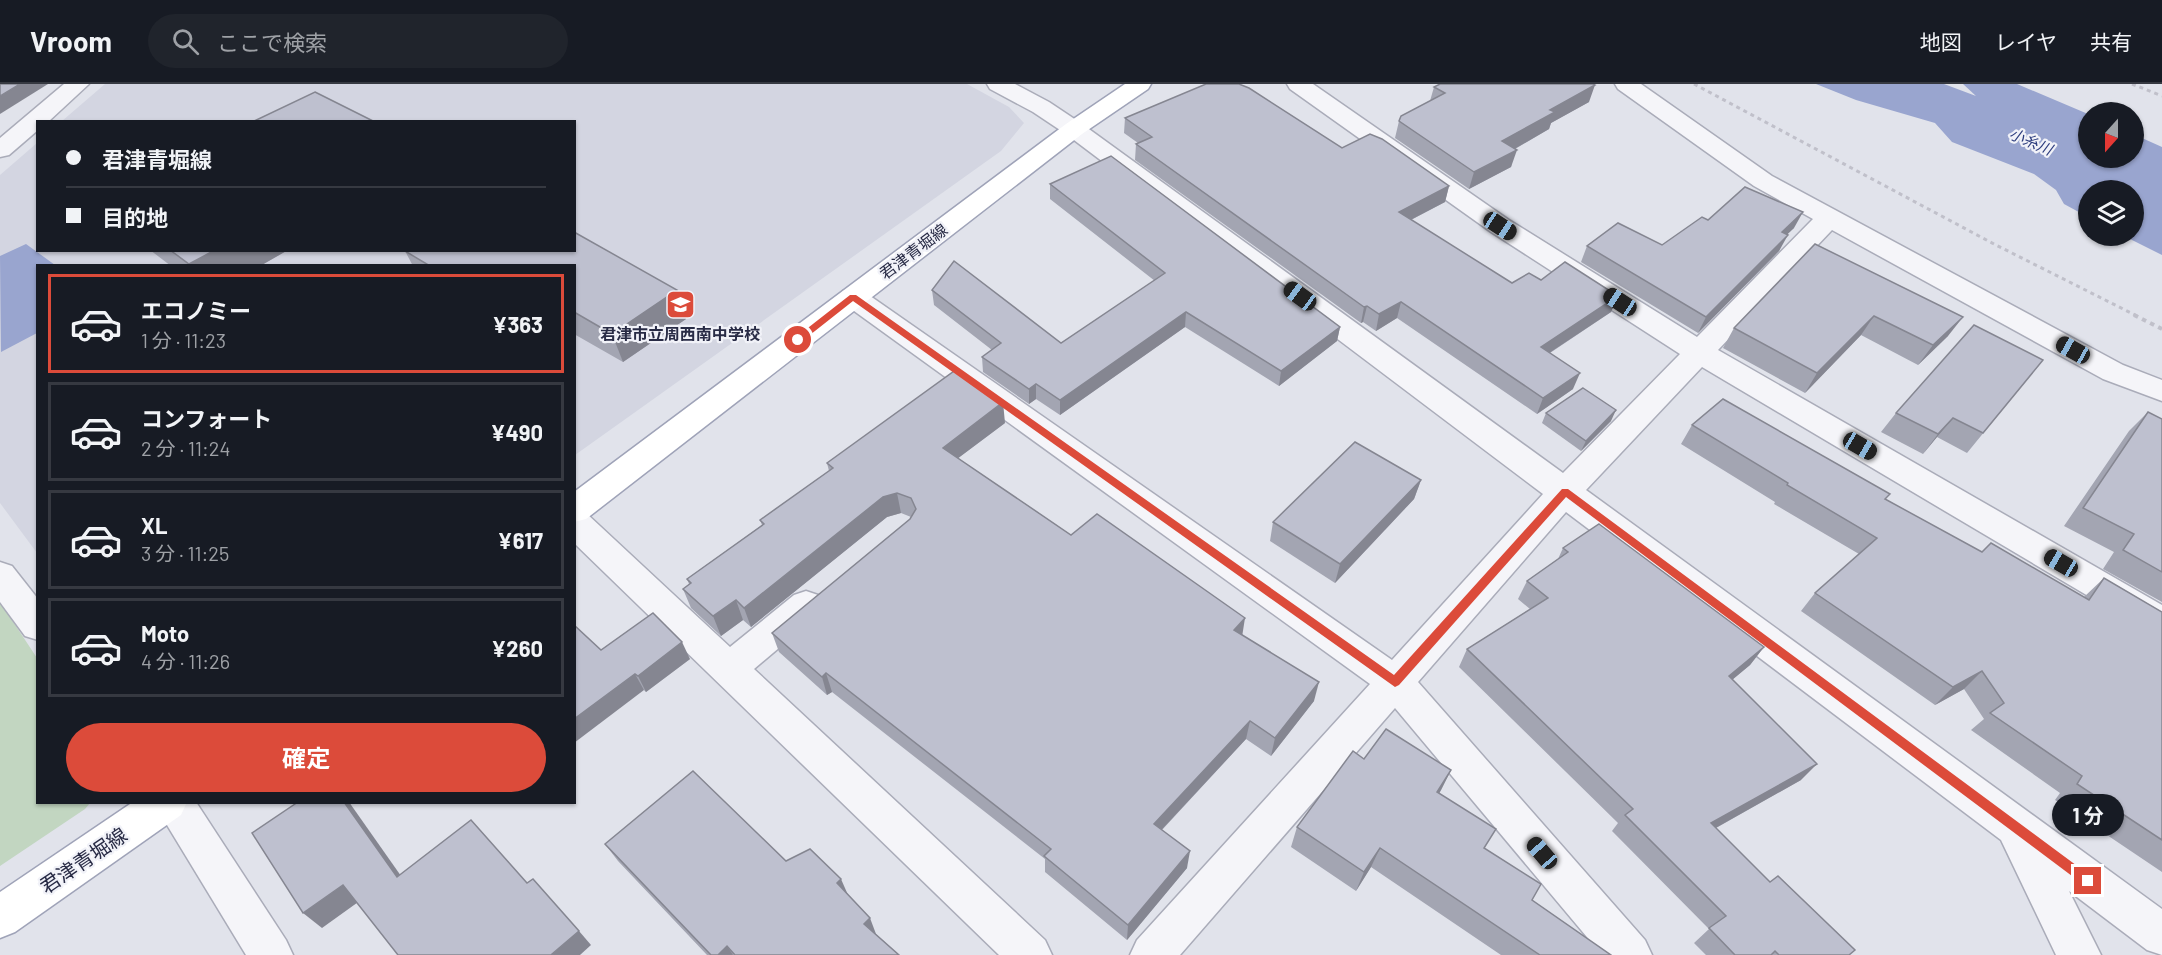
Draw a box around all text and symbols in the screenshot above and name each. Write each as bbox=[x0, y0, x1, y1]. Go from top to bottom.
search box bbox=[148, 14, 568, 68]
text: Vroom bbox=[30, 24, 112, 58]
icon: search bbox=[169, 25, 202, 58]
text: ここで検索 bbox=[217, 29, 327, 55]
text: 地図 bbox=[1920, 29, 1962, 54]
text: レイヤ bbox=[1995, 29, 2057, 54]
text: 共有 bbox=[2090, 29, 2132, 54]
north arrow bbox=[2078, 102, 2144, 168]
map controls bbox=[2078, 102, 2144, 246]
water label: 小糸川 bbox=[2007, 124, 2057, 159]
text: 君津青堀線 bbox=[102, 146, 212, 172]
button: layers bbox=[2078, 180, 2144, 246]
text: 目的地 bbox=[102, 204, 168, 230]
car bbox=[1480, 209, 1520, 243]
street label: 君津青堀線 bbox=[875, 219, 951, 283]
car bbox=[1280, 278, 1320, 314]
car bbox=[1600, 285, 1640, 319]
school or university icon: 君津市立周西南中学校 bbox=[664, 289, 696, 321]
icon: car bbox=[69, 297, 123, 351]
text: エコノミー bbox=[141, 297, 251, 323]
text: ¥363 bbox=[492, 311, 543, 337]
place label: 君津市立周西南中学校 bbox=[600, 324, 760, 343]
route start bbox=[784, 326, 811, 353]
text: 1 分 · 11:23 bbox=[141, 328, 226, 352]
car bbox=[2053, 333, 2093, 367]
icon: car bbox=[69, 405, 123, 459]
text: コンフォート bbox=[141, 405, 272, 431]
text: ¥490 bbox=[490, 419, 543, 445]
car bbox=[1840, 429, 1880, 463]
text: 2 分 · 11:24 bbox=[141, 436, 231, 460]
text: XL bbox=[141, 512, 167, 538]
icon: car bbox=[69, 513, 123, 567]
text: ¥617 bbox=[498, 527, 543, 553]
text: 3 分 · 11:25 bbox=[141, 541, 229, 565]
car bbox=[2041, 546, 2081, 580]
text: Moto bbox=[141, 620, 189, 646]
icon: car bbox=[69, 621, 123, 675]
text: ¥260 bbox=[491, 635, 543, 661]
text: 4 分 · 11:26 bbox=[141, 649, 230, 673]
button: 確定 bbox=[66, 723, 546, 792]
callout: 1 分 bbox=[2052, 794, 2124, 836]
text: 1 分 bbox=[2072, 803, 2104, 827]
street label: 君津青堀線 bbox=[35, 822, 131, 898]
car bbox=[1523, 834, 1561, 872]
route end bbox=[2074, 867, 2101, 894]

